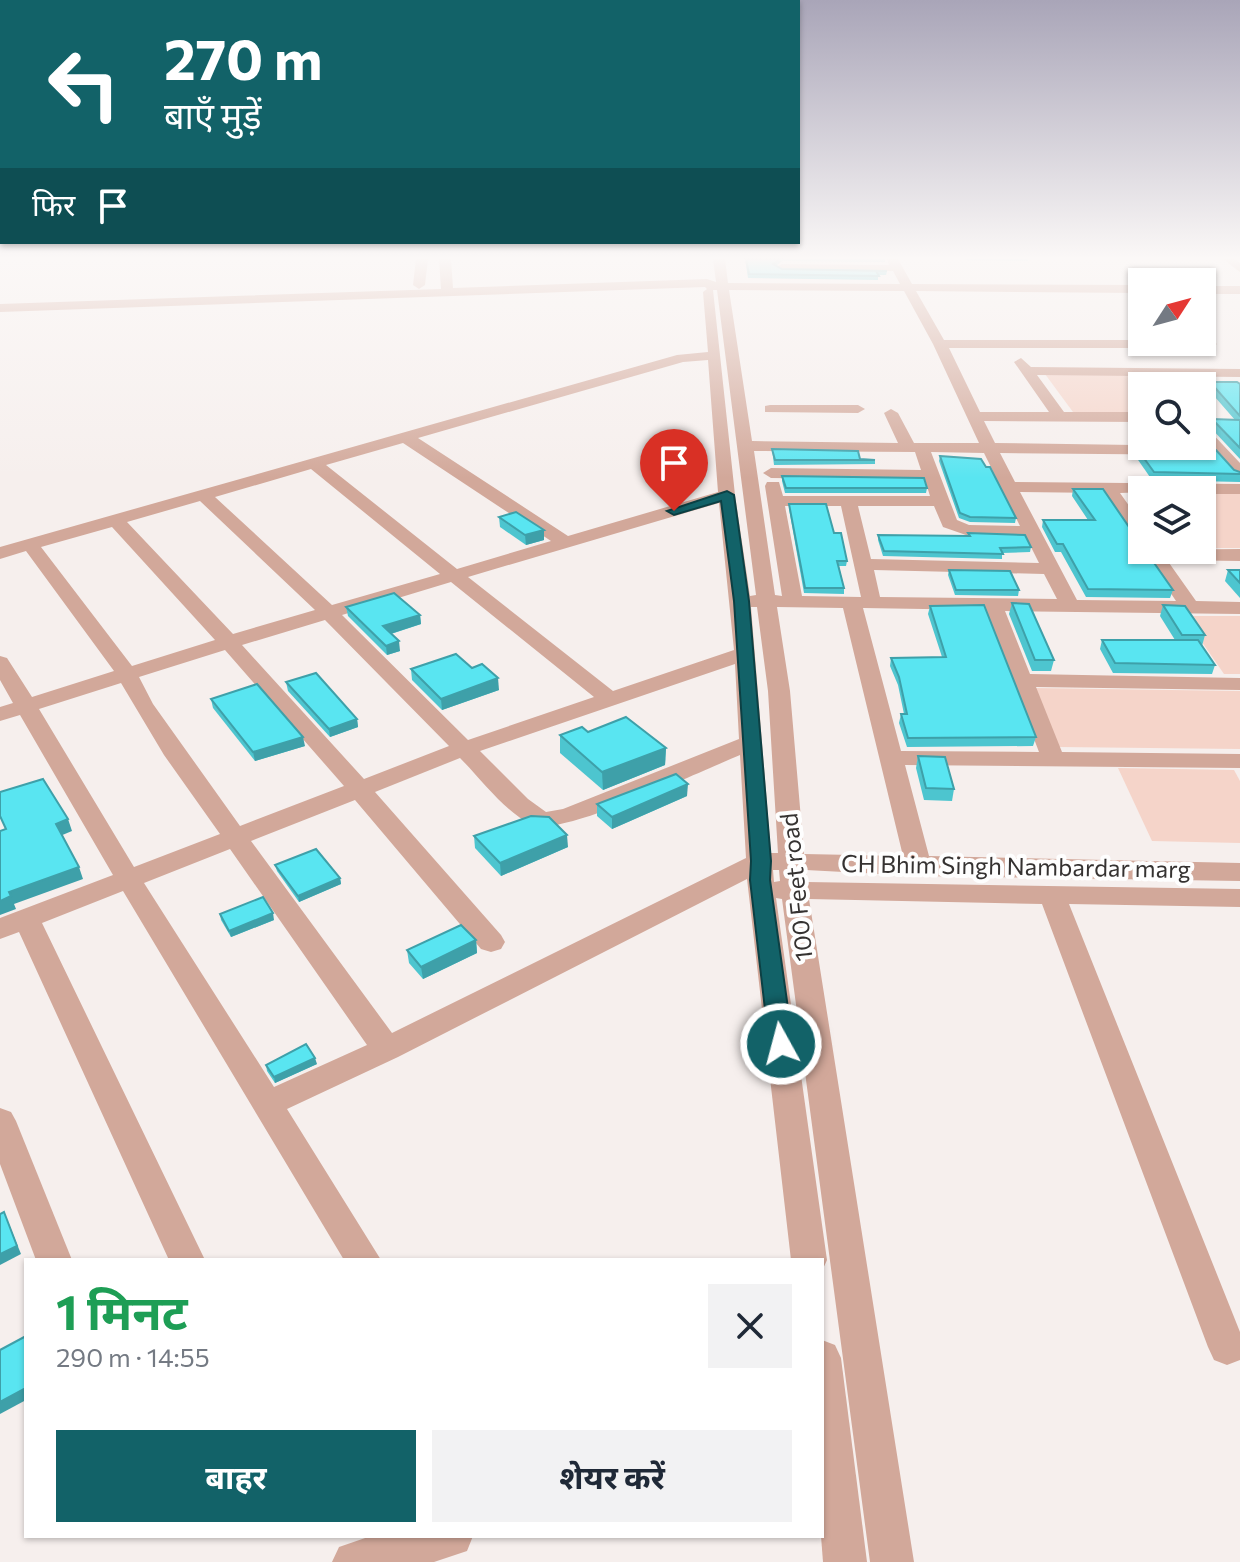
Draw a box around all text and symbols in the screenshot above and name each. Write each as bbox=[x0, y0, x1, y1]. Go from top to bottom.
text: 270 m bbox=[164, 23, 323, 92]
icon: left bbox=[32, 32, 136, 136]
text: बाएँ मुड़ें bbox=[164, 92, 261, 136]
icon: arrive bbox=[91, 184, 135, 228]
text: फिर bbox=[32, 185, 75, 222]
north arrow bbox=[1128, 268, 1216, 356]
map controls bbox=[1128, 268, 1216, 564]
button: search bbox=[1128, 372, 1216, 460]
pin bbox=[640, 429, 708, 511]
icon: arrive bbox=[652, 441, 696, 485]
button: layers bbox=[1128, 476, 1216, 564]
street label: 100 Feet road bbox=[773, 812, 818, 963]
street label: CH Bhim Singh Nambardar marg bbox=[841, 848, 1191, 883]
position arrow bbox=[739, 1002, 823, 1086]
text: 1 मिनट bbox=[56, 1281, 188, 1340]
button: close bbox=[708, 1284, 792, 1368]
text: 290 m · 14:55 bbox=[56, 1341, 210, 1372]
button: बाहर bbox=[56, 1430, 416, 1522]
button: शेयर करें bbox=[432, 1430, 792, 1522]

